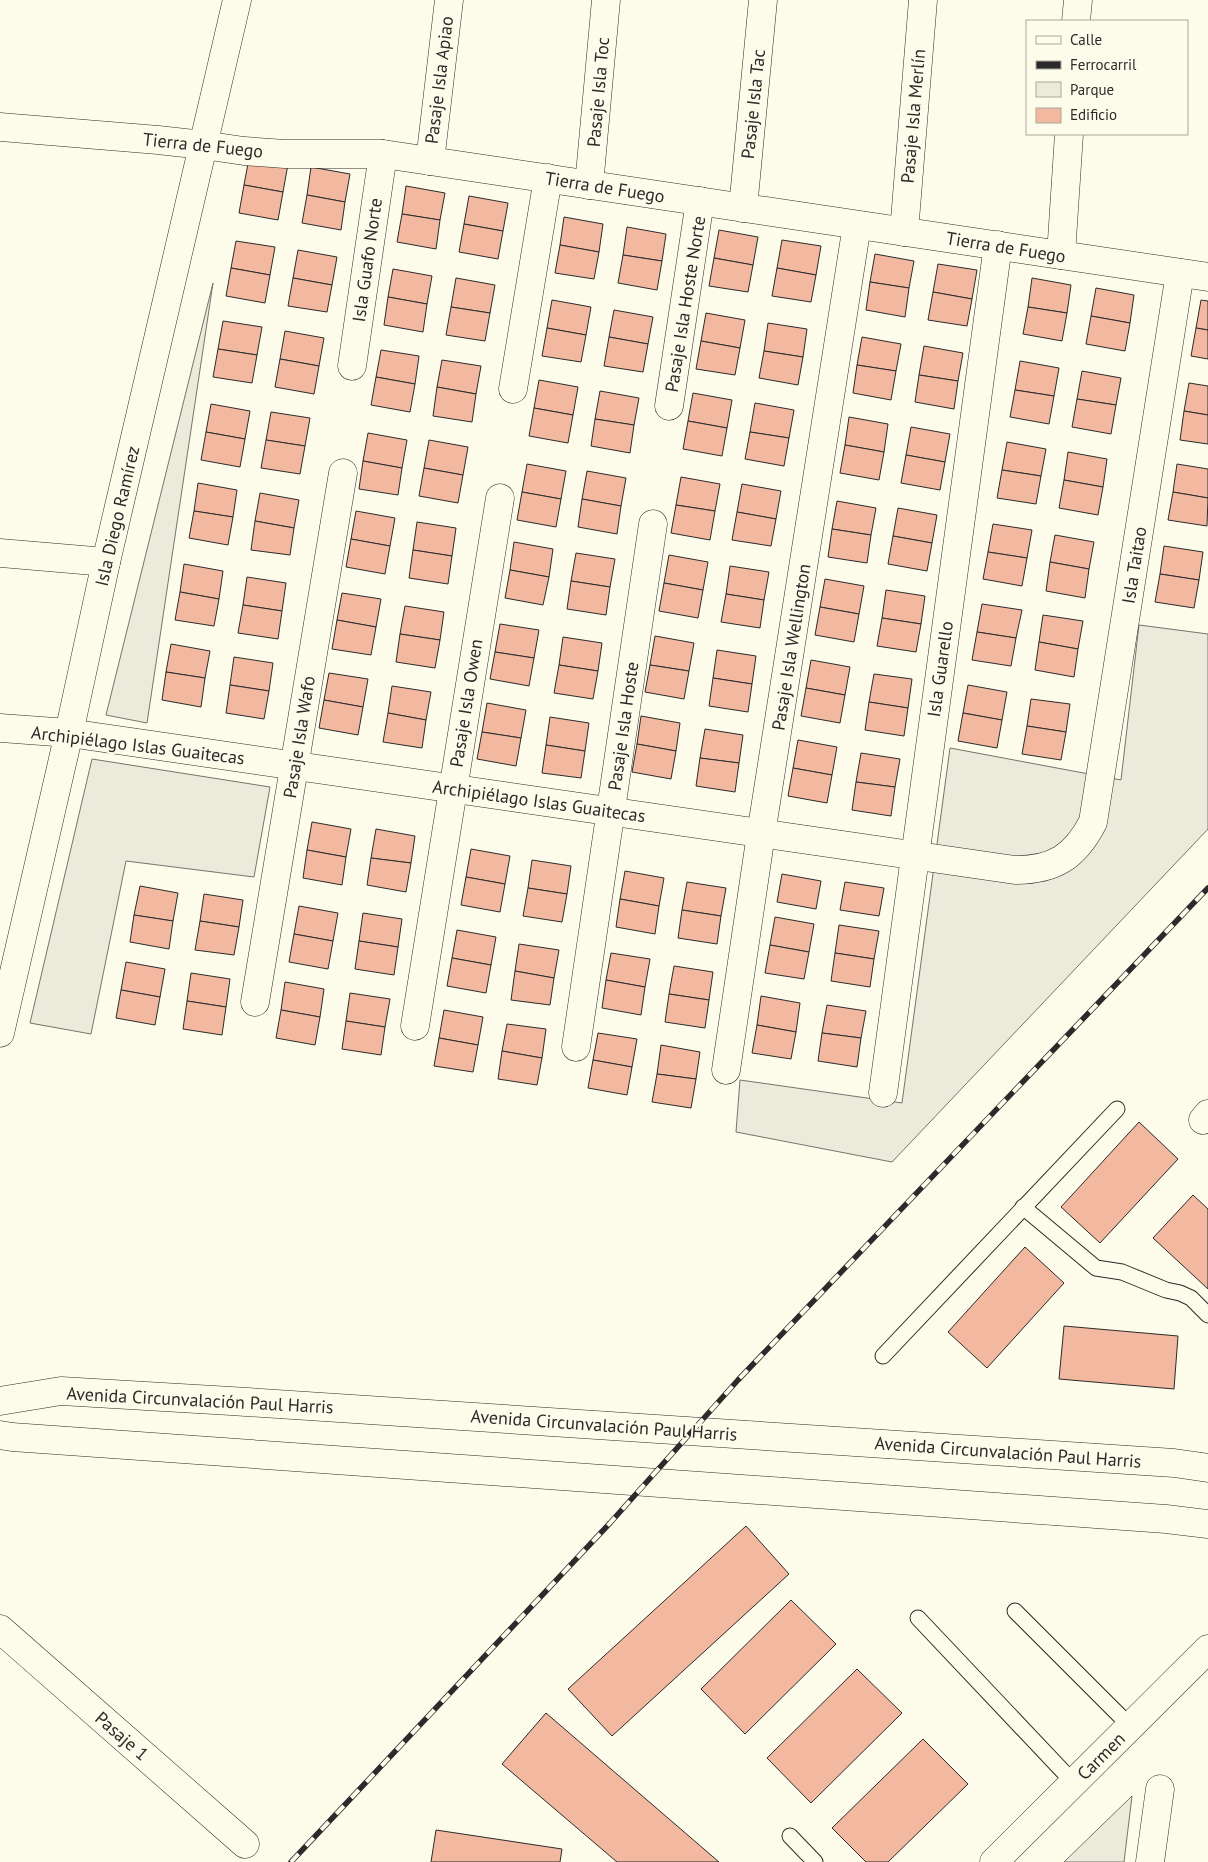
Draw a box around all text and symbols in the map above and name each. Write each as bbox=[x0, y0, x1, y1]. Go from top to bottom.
street label: Pasaje Isla Apiao bbox=[420, 15, 458, 145]
legend bbox=[1026, 20, 1188, 135]
text: Calle bbox=[1070, 30, 1102, 49]
street label: Pasaje Isla Toc bbox=[582, 36, 614, 148]
street label: Pasaje Isla Tac bbox=[736, 48, 770, 160]
street label: Pasaje Isla Merlín bbox=[896, 48, 930, 184]
text: Ferrocarril bbox=[1070, 55, 1137, 74]
text: Parque bbox=[1070, 80, 1114, 99]
text: Edificio bbox=[1070, 105, 1117, 124]
street label: Tierra de Fuego bbox=[142, 127, 264, 163]
street label: Tierra de Fuego bbox=[544, 166, 666, 208]
street label: Isla Guafo Norte bbox=[347, 197, 387, 323]
street label: Pasaje Isla Hoste Norte bbox=[660, 214, 710, 394]
street label: Tierra de Fuego bbox=[945, 226, 1067, 268]
street label: Isla Diego Ramírez bbox=[90, 444, 144, 588]
street label: Isla Taitao bbox=[1117, 525, 1151, 605]
street label: Pasaje Isla Wellington bbox=[766, 562, 816, 732]
street label: Isla Guarello bbox=[922, 619, 958, 719]
street label: Pasaje Isla Owen bbox=[444, 637, 488, 769]
street label: Pasaje Isla Hoste bbox=[603, 660, 643, 792]
street label: Pasaje Isla Wafo bbox=[278, 674, 320, 800]
street label: Archipiélago Islas Guaitecas bbox=[30, 720, 246, 770]
street label: Archipiélago Islas Guaitecas bbox=[431, 775, 647, 827]
street label: Avenida Circunvalación Paul Harris bbox=[66, 1382, 334, 1418]
street label: Avenida Circunvalación Paul Harris bbox=[470, 1404, 738, 1446]
street label: Avenida Circunvalación Paul Harris bbox=[874, 1431, 1142, 1473]
street label: Pasaje 1 bbox=[91, 1707, 153, 1765]
street label: Carmen bbox=[1072, 1727, 1130, 1785]

